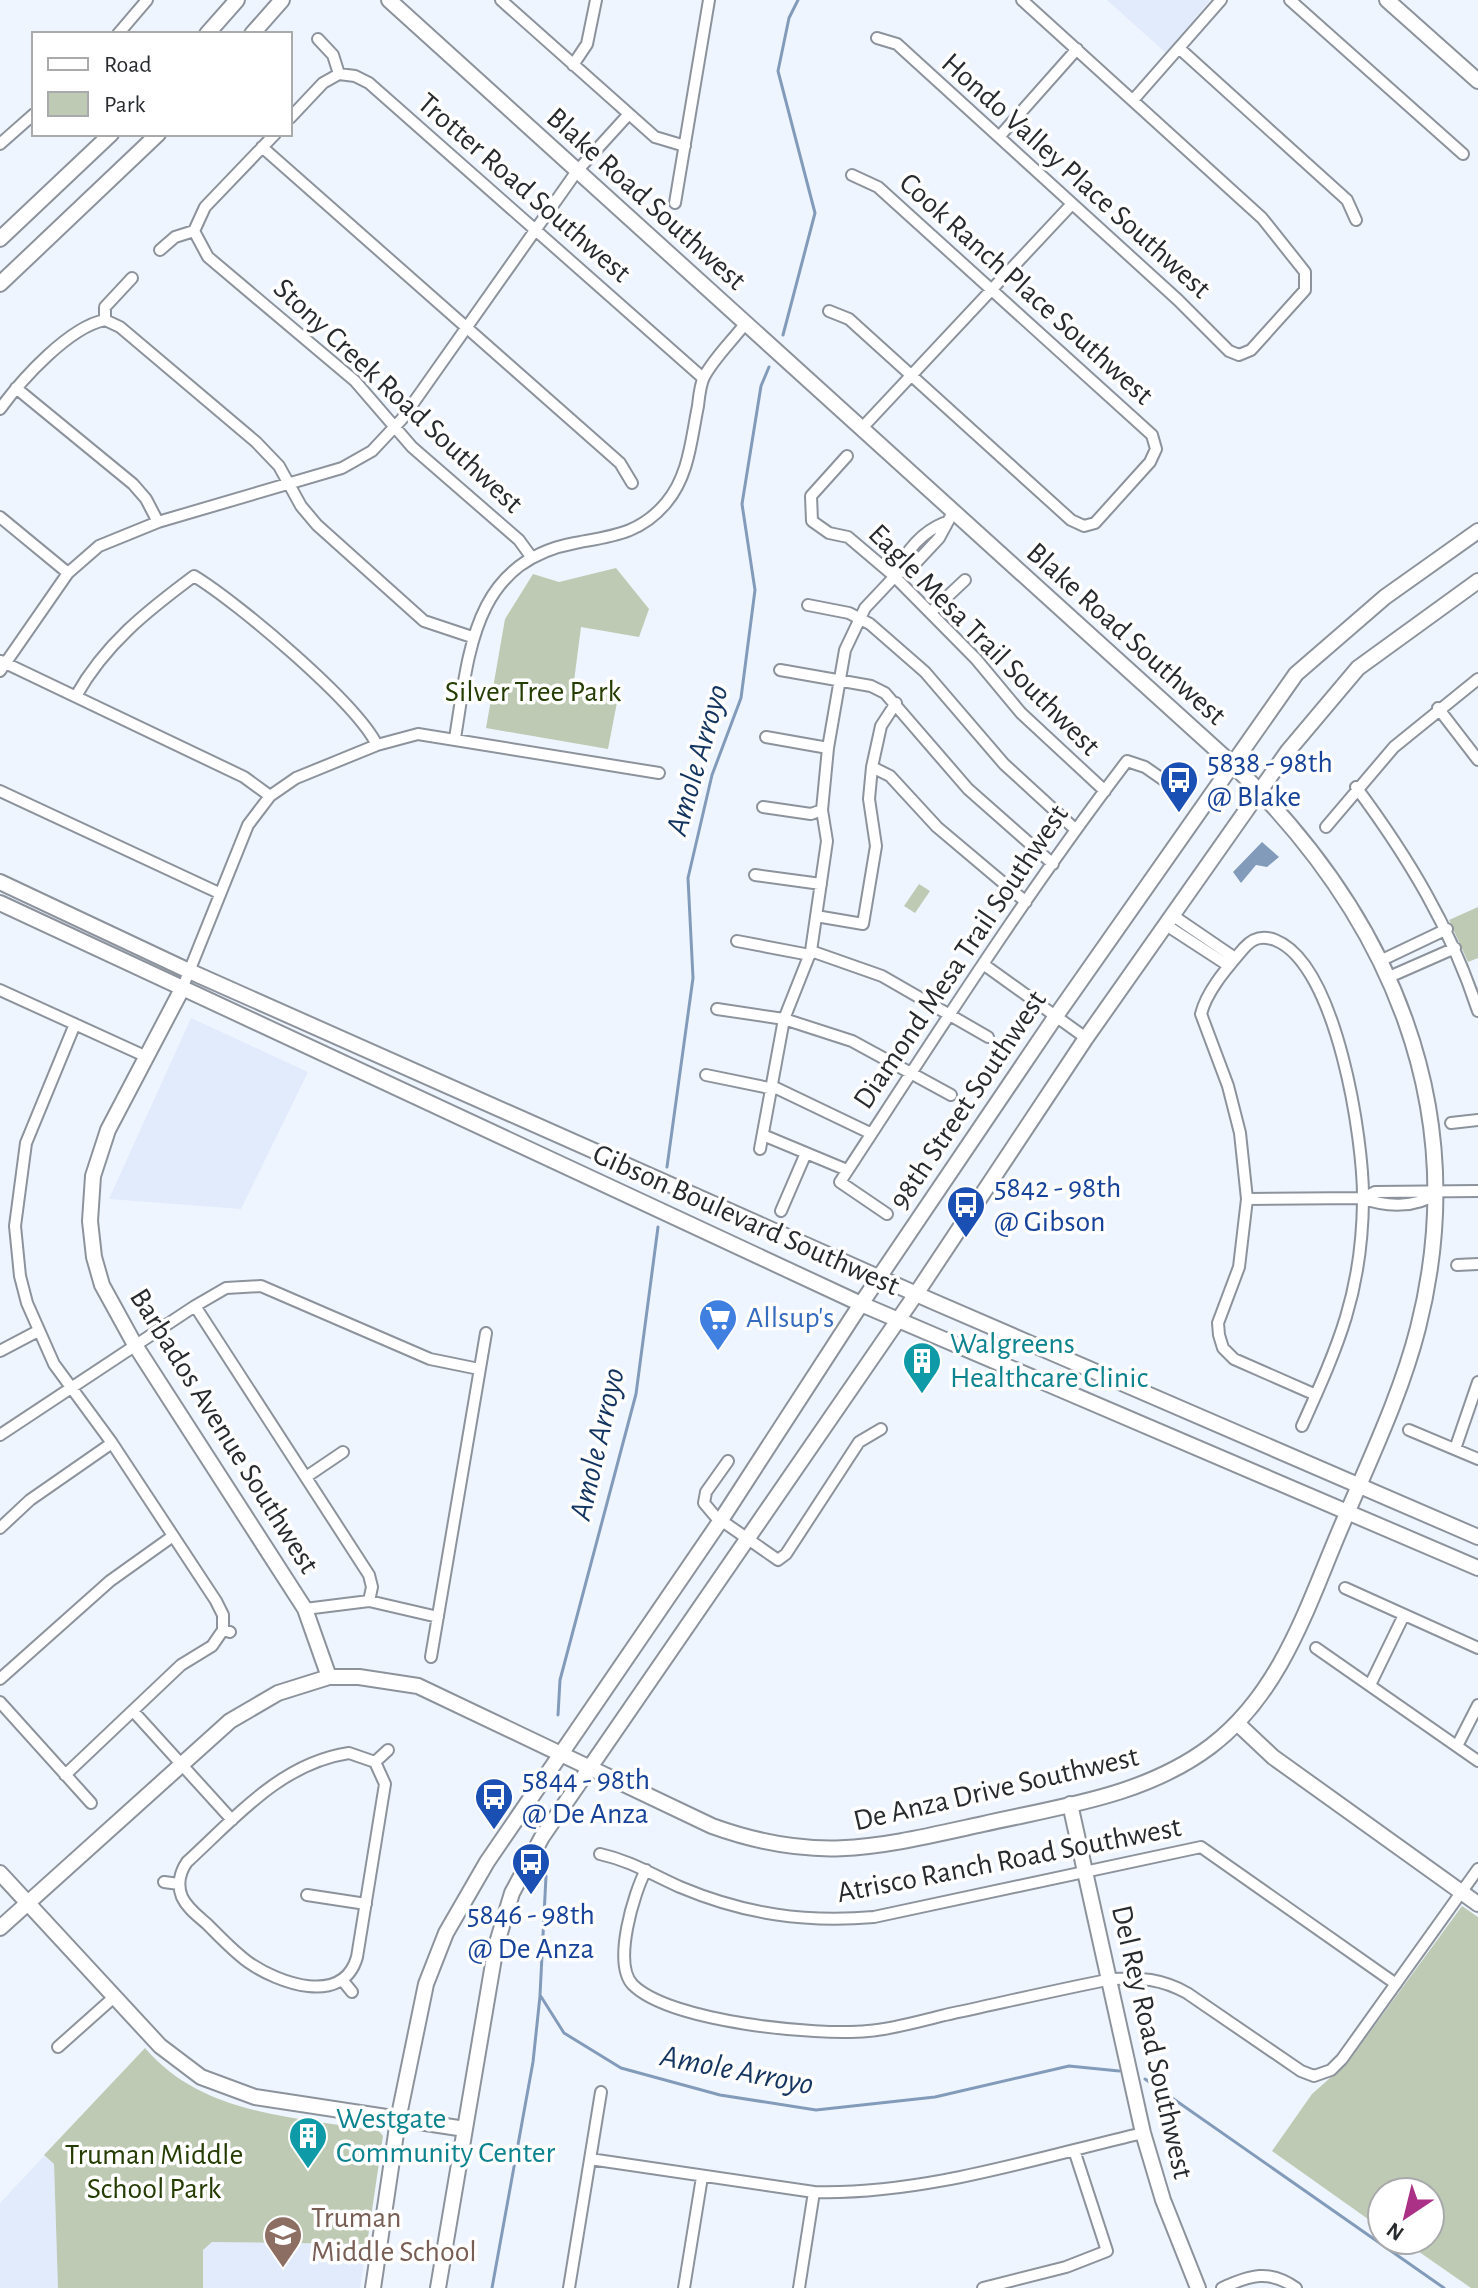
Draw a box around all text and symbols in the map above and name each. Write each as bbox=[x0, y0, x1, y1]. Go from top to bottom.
legend bbox=[32, 32, 292, 136]
street label: Hondo Valley Place Southwest bbox=[936, 48, 1217, 305]
text: Road bbox=[104, 53, 152, 77]
street label: Trotter Road Southwest bbox=[412, 88, 637, 289]
text: Park bbox=[104, 93, 145, 117]
street label: Blake Road Southwest bbox=[541, 102, 752, 296]
street label: Cook Ranch Place Southwest bbox=[893, 167, 1159, 411]
street label: Stony Creek Road Southwest bbox=[268, 273, 529, 519]
street label: Eagle Mesa Trail Southwest bbox=[863, 519, 1106, 762]
street label: Blake Road Southwest bbox=[1021, 537, 1232, 731]
park label: Silver Tree Park bbox=[445, 677, 622, 707]
water label: Amole Arroyo bbox=[660, 681, 734, 840]
place label: 5838 - 98th @ Blake bbox=[1207, 748, 1333, 812]
bus stop icon: 5838 - 98th @ Blake bbox=[1158, 759, 1200, 814]
street label: Diamond Mesa Trail Southwest bbox=[848, 799, 1074, 1114]
street label: 98th Street Southwest bbox=[884, 985, 1052, 1215]
street label: Gibson Boulevard Southwest bbox=[588, 1139, 904, 1301]
place label: 5842 - 98th @ Gibson bbox=[994, 1173, 1121, 1237]
bus stop icon: 5842 - 98th @ Gibson bbox=[945, 1184, 987, 1239]
street label: Barbados Avenue Southwest bbox=[124, 1283, 324, 1579]
supermarket icon: Allsup's bbox=[697, 1297, 739, 1352]
place label: Allsup's bbox=[746, 1303, 834, 1333]
place label: Walgreens Healthcare Clinic bbox=[950, 1329, 1148, 1393]
building icon: Walgreens Healthcare Clinic bbox=[901, 1340, 943, 1395]
water label: Amole Arroyo bbox=[564, 1365, 630, 1524]
street label: De Anza Drive Southwest bbox=[851, 1741, 1142, 1836]
place label: 5844 - 98th @ De Anza bbox=[522, 1765, 650, 1829]
bus stop icon: 5844 - 98th @ De Anza bbox=[473, 1776, 515, 1831]
street label: Atrisco Ranch Road Southwest bbox=[834, 1812, 1184, 1908]
bus stop icon: 5846 - 98th @ De Anza bbox=[510, 1841, 552, 1896]
place label: 5846 - 98th @ De Anza bbox=[467, 1900, 595, 1964]
street label: Del Rey Road Southwest bbox=[1106, 1902, 1198, 2182]
water label: Amole Arroyo bbox=[657, 2039, 816, 2101]
place label: Westgate Community Center bbox=[336, 2104, 555, 2168]
building icon: Westgate Community Center bbox=[287, 2115, 329, 2170]
park label: Truman Middle School Park bbox=[65, 2140, 243, 2204]
north arrow bbox=[1366, 2176, 1446, 2256]
place label: Truman Middle School bbox=[311, 2203, 477, 2267]
school or university icon: Truman Middle School bbox=[262, 2214, 304, 2269]
text: N bbox=[1383, 2218, 1408, 2245]

